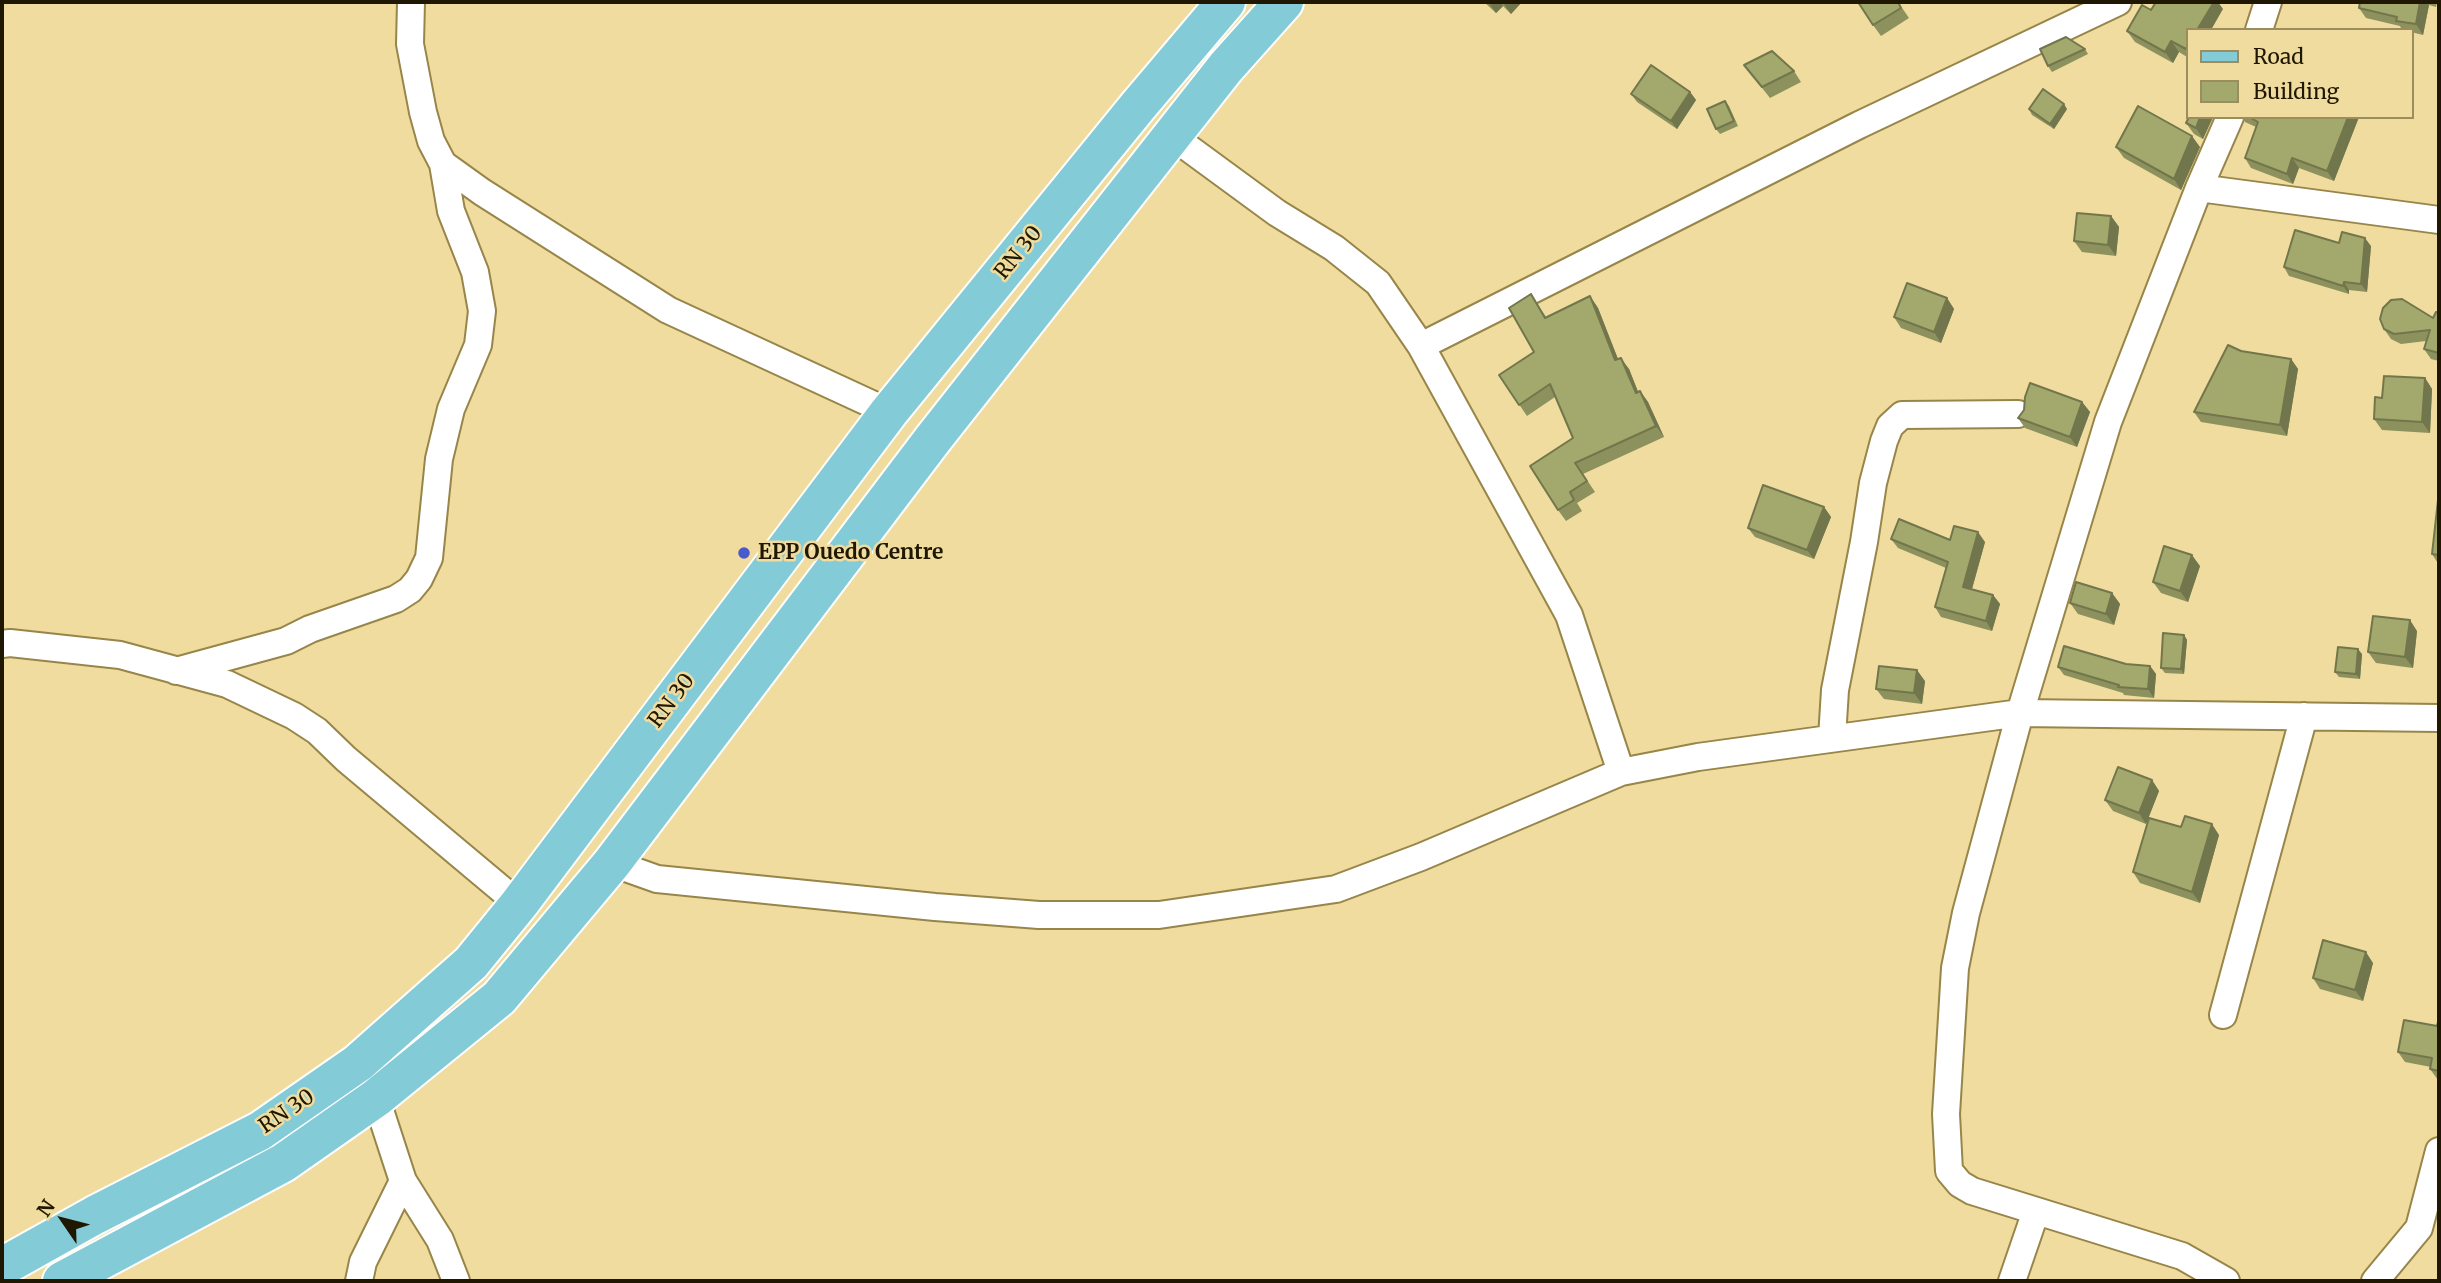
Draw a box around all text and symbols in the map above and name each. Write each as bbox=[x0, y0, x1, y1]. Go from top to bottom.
legend bbox=[2186, 28, 2413, 119]
text: Road bbox=[2253, 43, 2304, 70]
text: Building bbox=[2253, 78, 2339, 105]
street label: RN 30 bbox=[990, 221, 1048, 285]
place label: EPP Ouedo Centre bbox=[758, 540, 943, 566]
marker: EPP Ouedo Centre bbox=[736, 545, 752, 561]
street label: RN 30 bbox=[644, 669, 700, 733]
street label: RN 30 bbox=[255, 1084, 319, 1140]
north arrow bbox=[28, 1185, 98, 1255]
text: N bbox=[32, 1195, 60, 1221]

